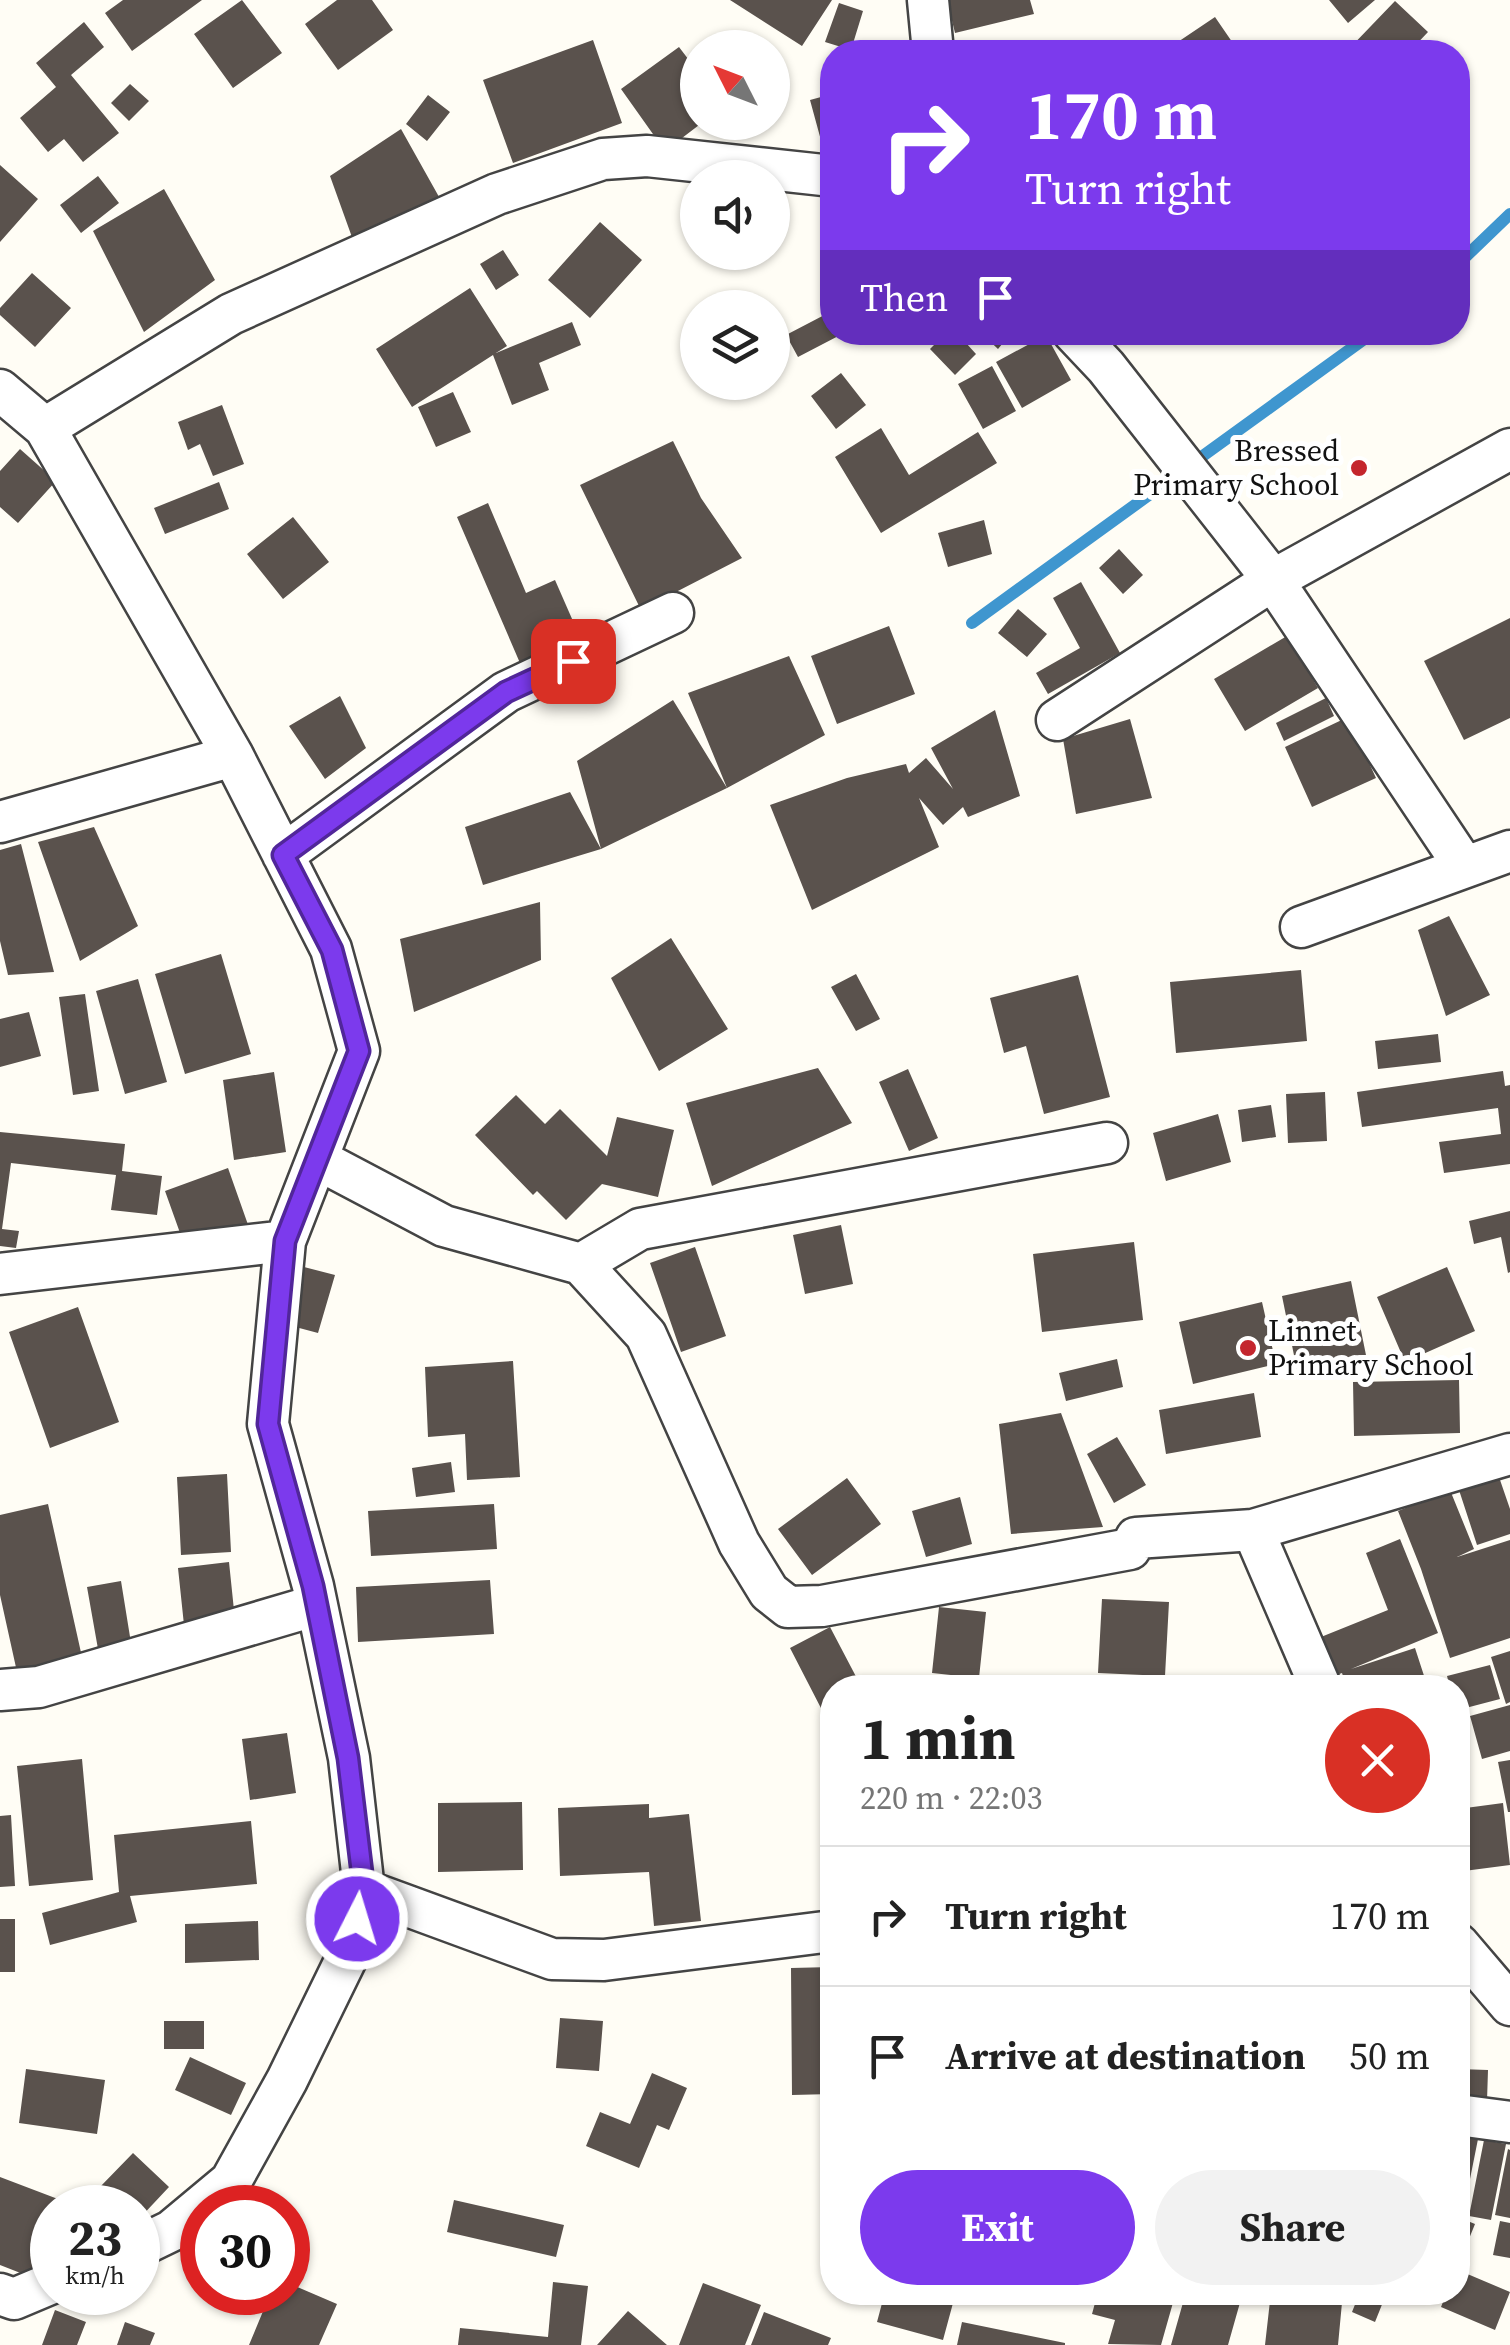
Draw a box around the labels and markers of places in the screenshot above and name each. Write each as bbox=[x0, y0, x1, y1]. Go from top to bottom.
place label: Bressed Primary School bbox=[1133, 430, 1339, 505]
marker: Bressed Primary School bbox=[1348, 457, 1370, 479]
pin bbox=[531, 619, 616, 704]
place label: Linnet Primary School bbox=[1268, 1310, 1474, 1385]
marker: Linnet Primary School bbox=[1237, 1337, 1259, 1359]

